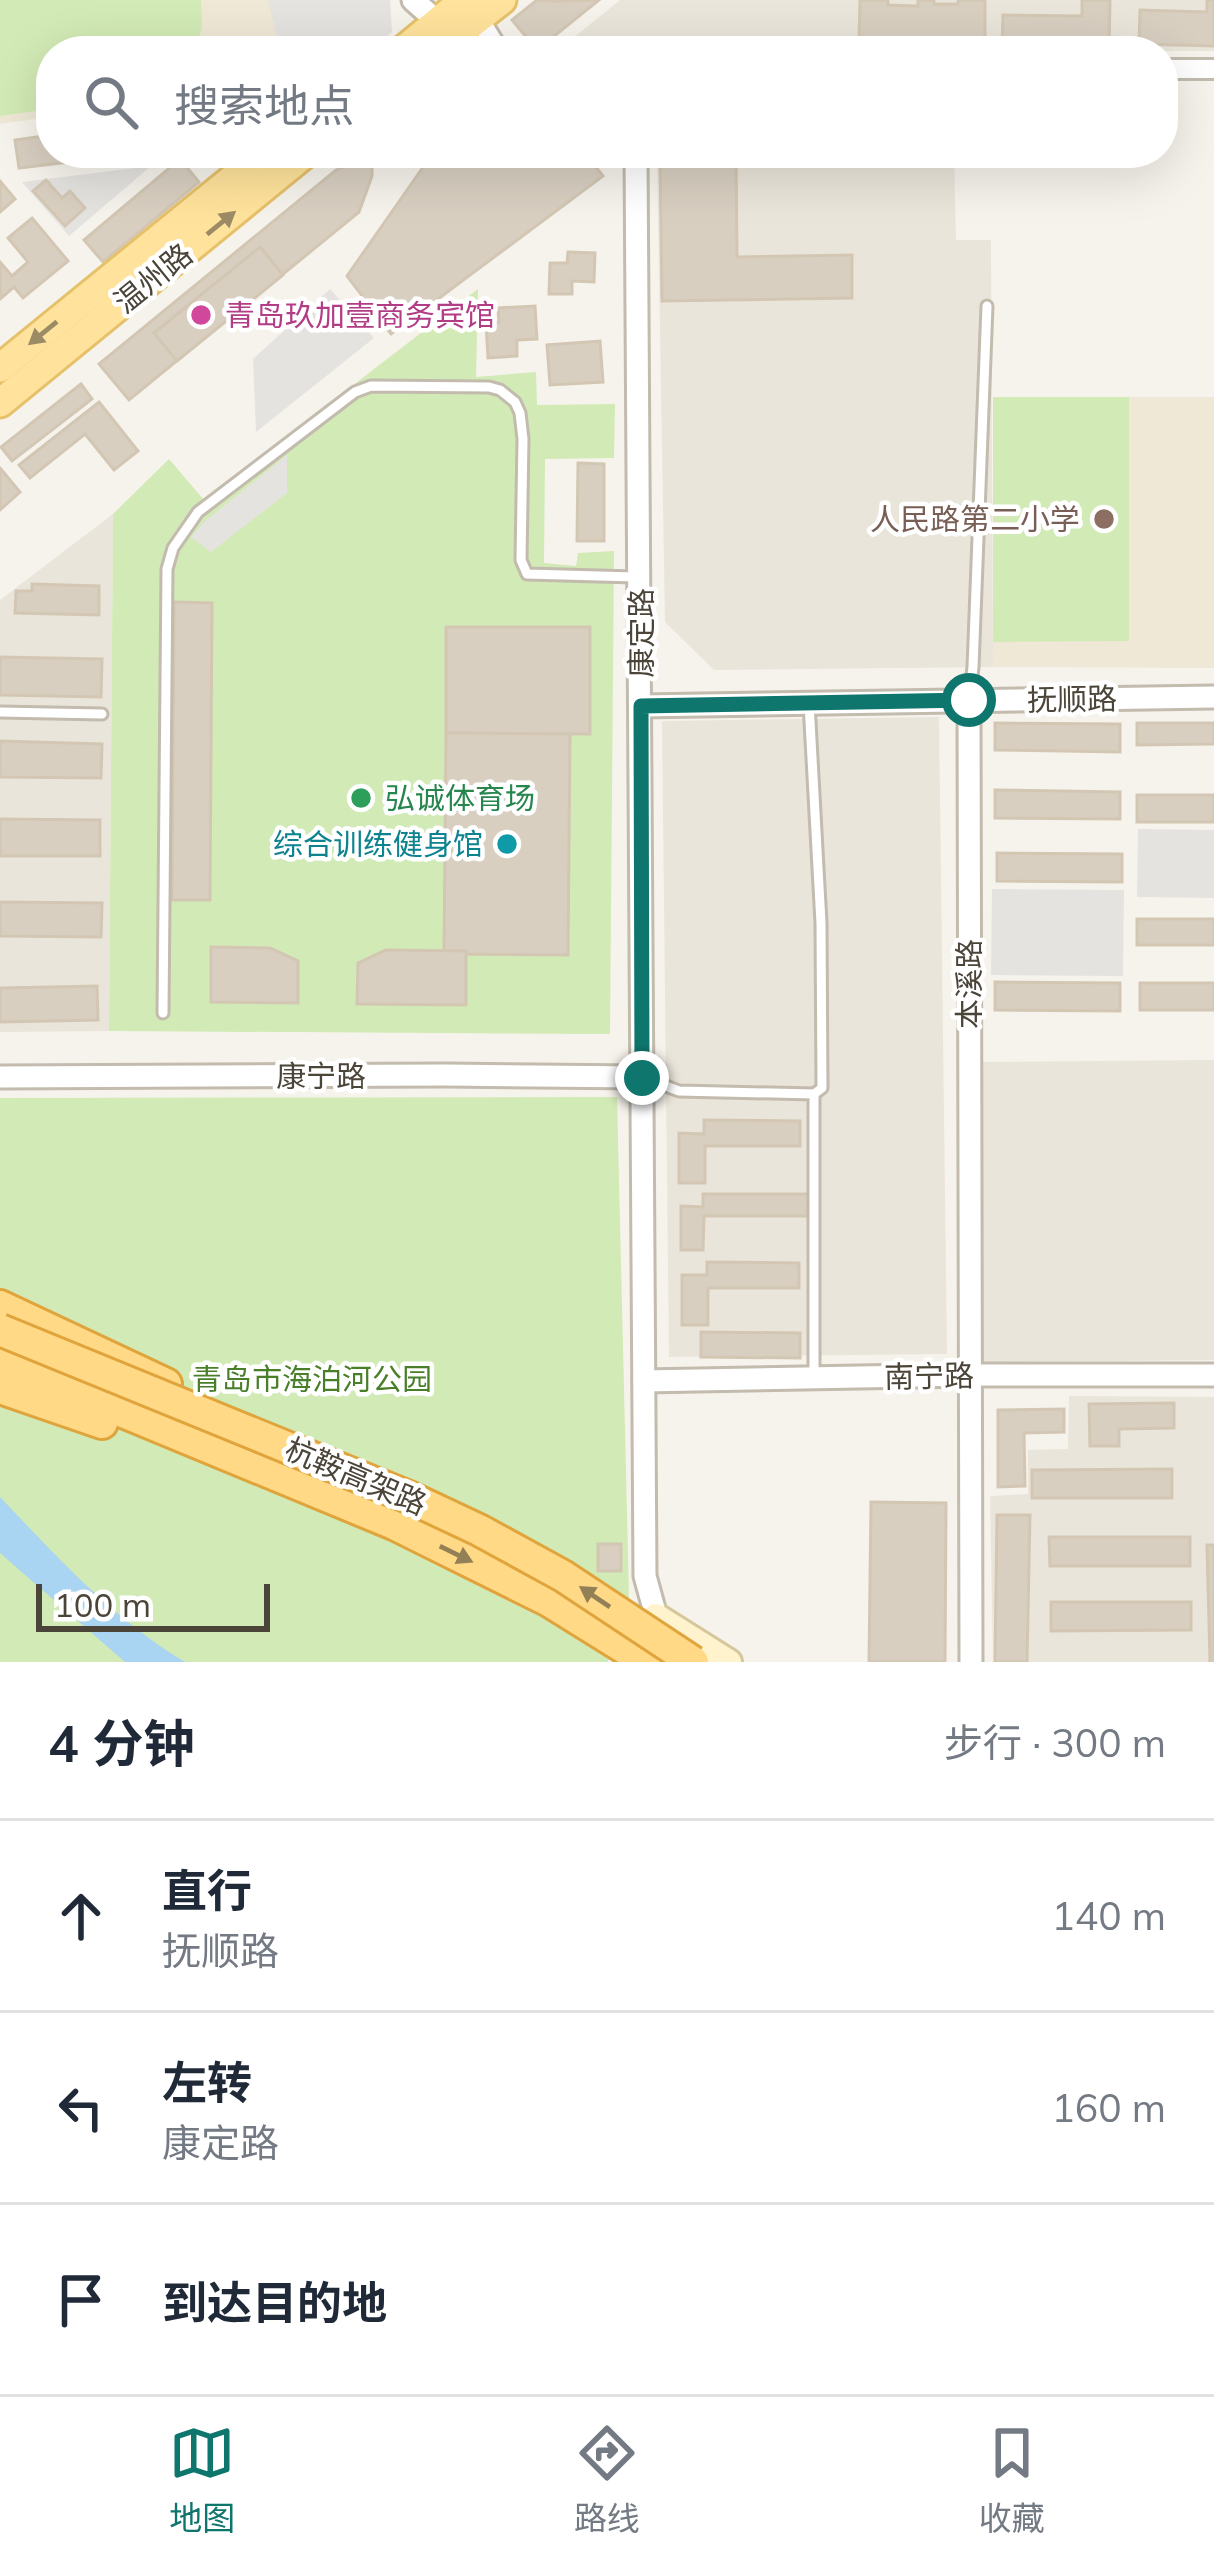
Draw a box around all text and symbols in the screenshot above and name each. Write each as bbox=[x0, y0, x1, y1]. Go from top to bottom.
search box bbox=[36, 36, 1178, 168]
icon: search bbox=[78, 69, 144, 135]
text: 搜索地点 bbox=[174, 77, 354, 133]
one-way arrow bbox=[205, 210, 236, 236]
street label: 温州路 bbox=[106, 235, 200, 321]
place label: 青岛玖加壹商务宾馆 bbox=[225, 296, 495, 334]
marker: 青岛玖加壹商务宾馆 bbox=[188, 302, 214, 328]
one-way arrow bbox=[28, 320, 59, 345]
place label: 人民路第二小学 bbox=[870, 500, 1080, 538]
marker: 人民路第二小学 bbox=[1091, 506, 1117, 532]
street label: 康定路 bbox=[622, 588, 660, 678]
route start bbox=[942, 673, 996, 727]
street label: 抚顺路 bbox=[1027, 679, 1117, 719]
place label: 弘诚体育场 bbox=[385, 779, 535, 817]
marker: 弘诚体育场 bbox=[348, 785, 374, 811]
place label: 综合训练健身馆 bbox=[273, 825, 483, 863]
marker: 综合训练健身馆 bbox=[494, 831, 520, 857]
street label: 本溪路 bbox=[950, 939, 988, 1029]
route end bbox=[615, 1051, 669, 1105]
street label: 康宁路 bbox=[276, 1057, 366, 1095]
street label: 南宁路 bbox=[884, 1356, 974, 1396]
park label: 青岛市海泊河公园 bbox=[192, 1360, 432, 1398]
street label: 杭鞍高架路 bbox=[280, 1429, 432, 1523]
one-way arrow bbox=[438, 1544, 473, 1564]
scale bar bbox=[36, 1578, 270, 1631]
text: 100 m bbox=[54, 1584, 151, 1625]
one-way arrow bbox=[579, 1587, 612, 1609]
text: 4 分钟 bbox=[48, 1711, 195, 1775]
text: 步行 · 300 m bbox=[944, 1718, 1166, 1767]
text: 直行 bbox=[162, 1862, 252, 1918]
icon: ahead bbox=[48, 1883, 114, 1949]
text: 140 m bbox=[1051, 1891, 1166, 1940]
text: 抚顺路 bbox=[162, 1926, 279, 1975]
text: 左转 bbox=[162, 2054, 252, 2110]
icon: left bbox=[48, 2075, 114, 2141]
text: 160 m bbox=[1051, 2083, 1166, 2132]
text: 康定路 bbox=[162, 2118, 279, 2167]
icon: arrive bbox=[48, 2267, 114, 2333]
text: 到达目的地 bbox=[162, 2274, 387, 2330]
tab: 地图 bbox=[169, 2420, 235, 2540]
tab: 路线 bbox=[574, 2420, 640, 2540]
tab: 收藏 bbox=[979, 2420, 1045, 2540]

